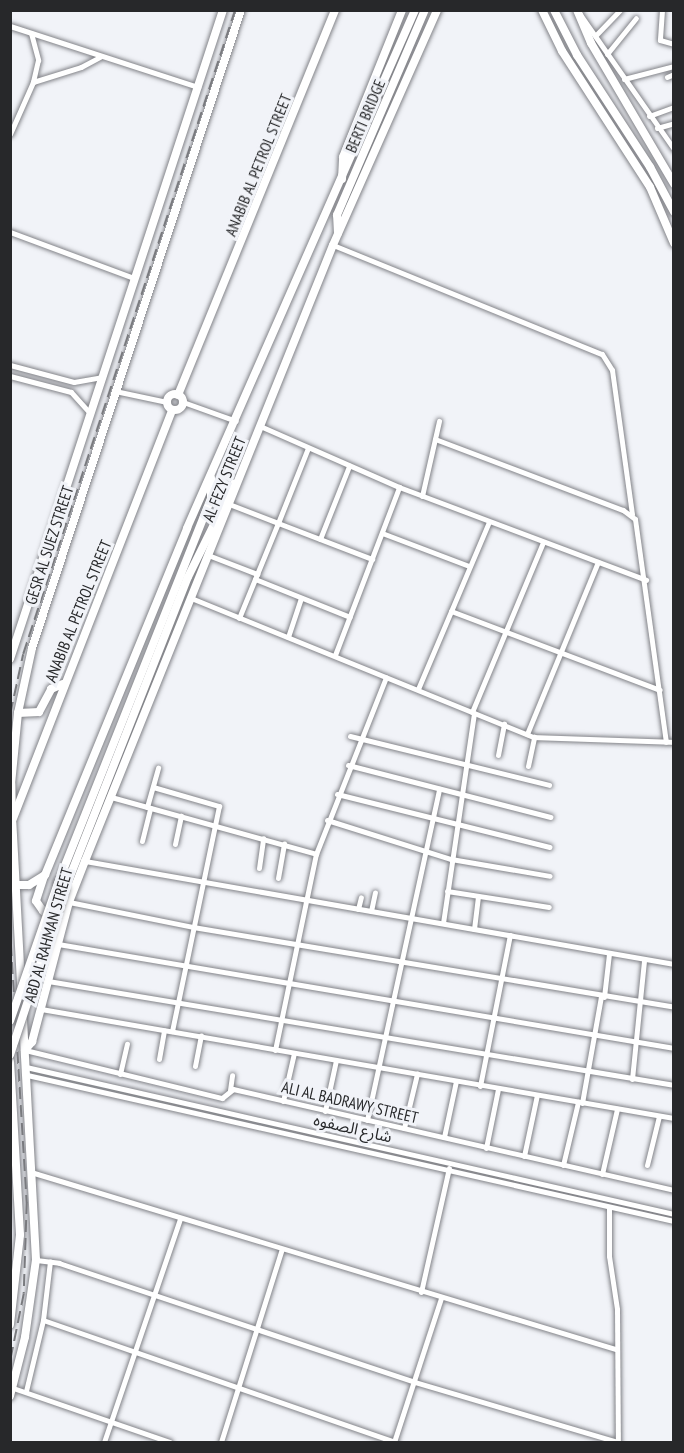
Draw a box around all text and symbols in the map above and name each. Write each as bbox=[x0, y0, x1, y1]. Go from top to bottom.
street label: BERTI BRIDGE bbox=[341, 76, 389, 156]
street label: ANABIB AL PETROL STREET bbox=[220, 90, 296, 240]
street label: AL FEZY STREET bbox=[198, 433, 250, 525]
street label: GESR AL SUEZ STREET bbox=[21, 482, 77, 608]
street label: ANABIB AL PETROL STREET bbox=[40, 536, 116, 686]
street label: ABD AL RAHMAN STREET bbox=[19, 865, 77, 1005]
street label: ALI AL BADRAWY STREET bbox=[279, 1077, 421, 1127]
street label: شارع الصفوه bbox=[312, 1110, 394, 1146]

